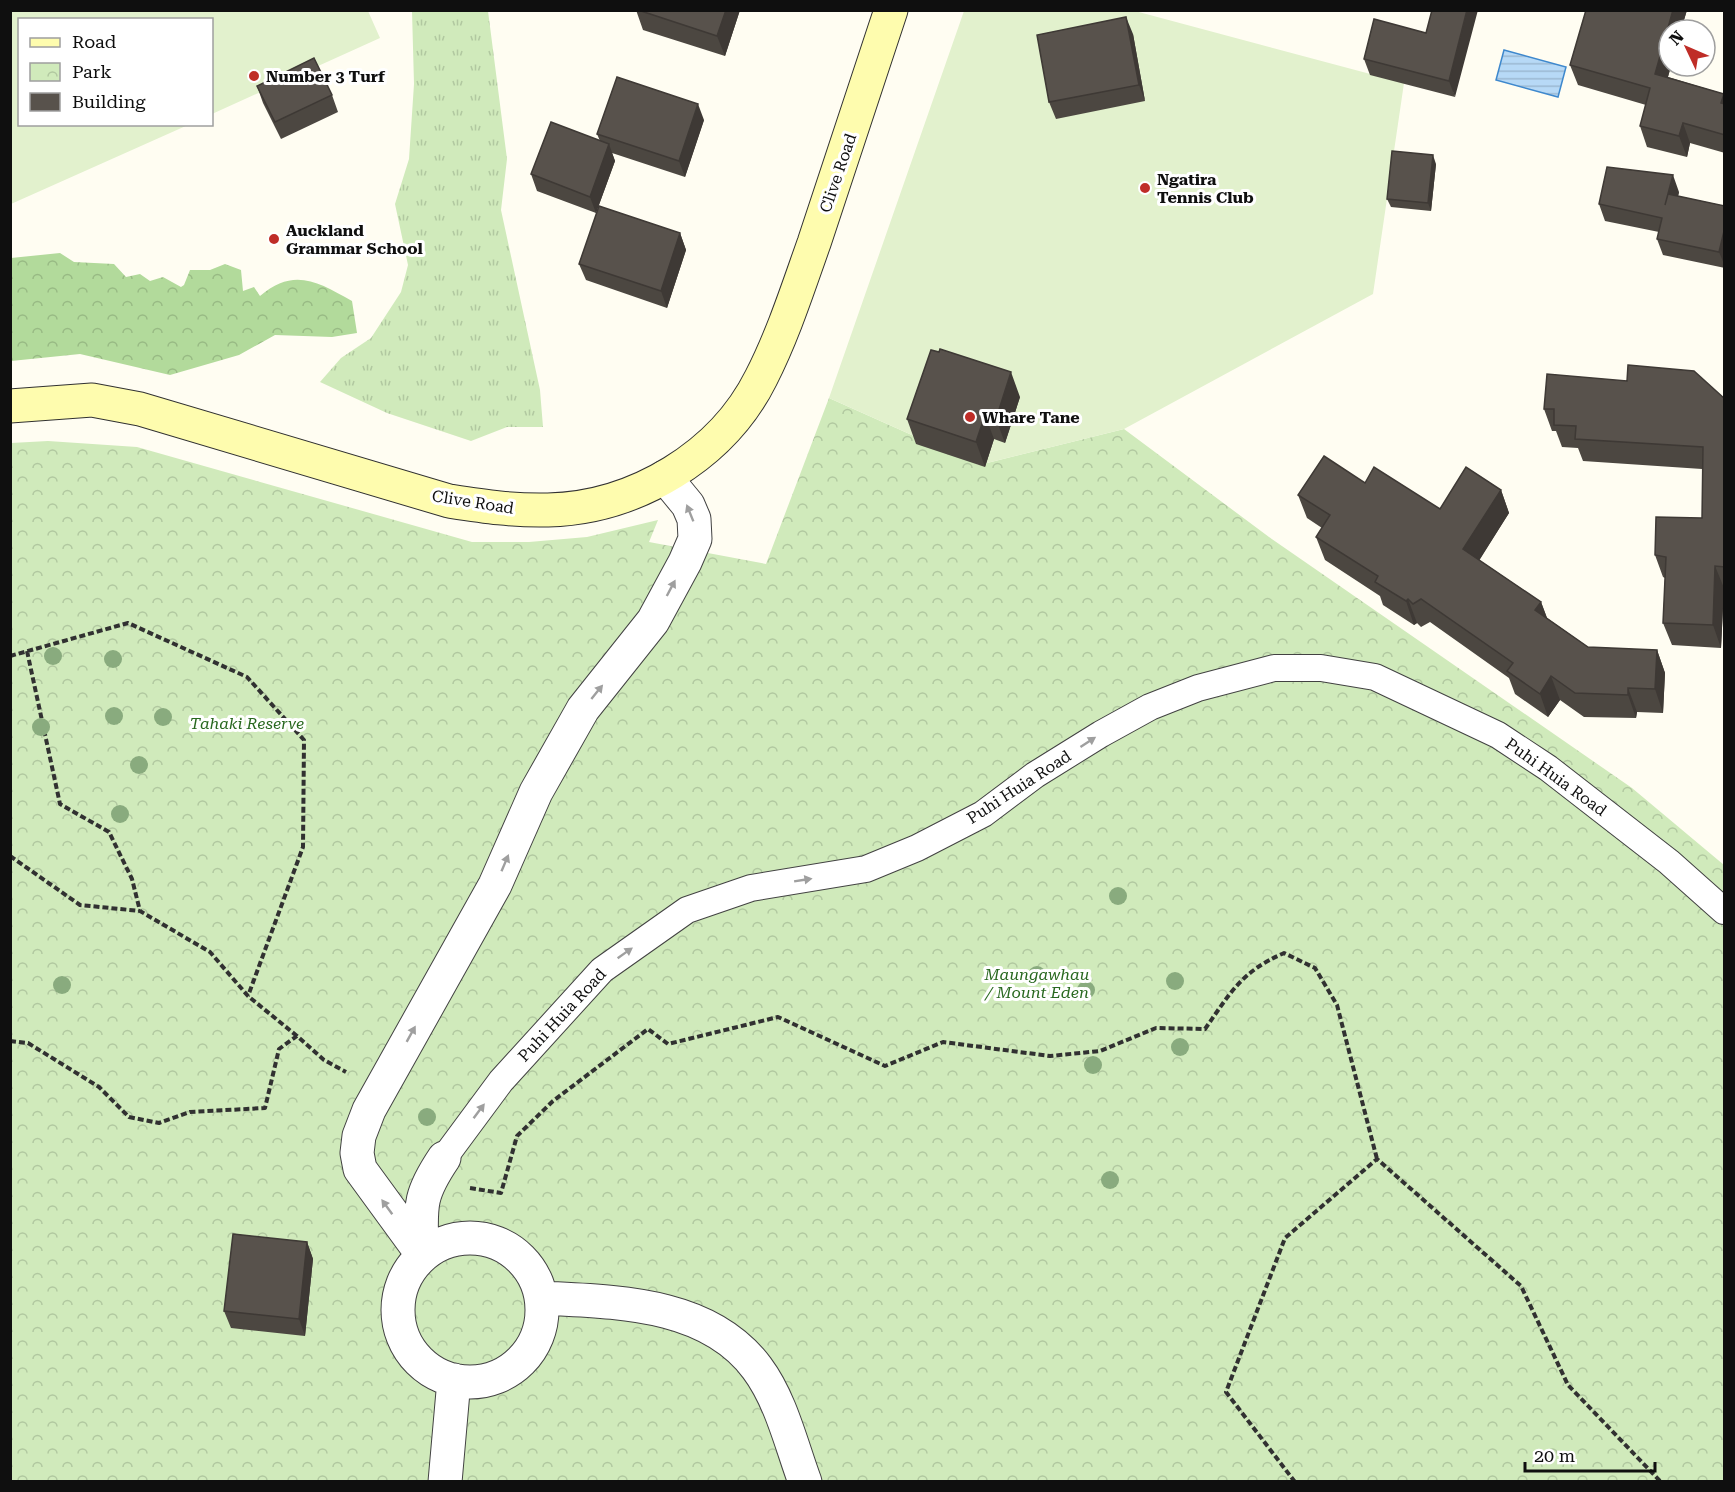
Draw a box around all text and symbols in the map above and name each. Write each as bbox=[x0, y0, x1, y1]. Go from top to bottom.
legend bbox=[18, 18, 213, 126]
north arrow bbox=[1657, 18, 1717, 78]
text: N bbox=[1665, 27, 1688, 49]
text: Road bbox=[72, 31, 117, 52]
text: Park bbox=[72, 61, 112, 82]
place label: Number 3 Turf bbox=[266, 67, 386, 86]
marker: Number 3 Turf bbox=[247, 69, 261, 83]
text: Building bbox=[72, 91, 146, 112]
street label: Clive Road bbox=[816, 131, 860, 215]
place label: Ngatira Tennis Club bbox=[1157, 170, 1254, 207]
marker: Ngatira Tennis Club bbox=[1138, 181, 1152, 195]
place label: Auckland Grammar School bbox=[286, 221, 423, 258]
marker: Auckland Grammar School bbox=[267, 232, 281, 246]
place label: Whare Tane bbox=[982, 408, 1080, 427]
marker: Whare Tane bbox=[963, 410, 977, 424]
street label: Clive Road bbox=[431, 486, 515, 518]
one-way arrow bbox=[685, 504, 695, 522]
one-way arrow bbox=[666, 580, 676, 597]
one-way arrow bbox=[590, 684, 603, 700]
park label: Tahaki Reserve bbox=[190, 714, 304, 733]
street label: Puhi Huia Road bbox=[1502, 734, 1610, 820]
one-way arrow bbox=[1080, 737, 1096, 748]
street label: Puhi Huia Road bbox=[963, 746, 1075, 828]
one-way arrow bbox=[501, 854, 510, 872]
one-way arrow bbox=[793, 875, 812, 884]
one-way arrow bbox=[617, 947, 633, 959]
street label: Puhi Huia Road bbox=[514, 965, 610, 1065]
park label: Maungawhau / Mount Eden bbox=[983, 965, 1090, 1002]
one-way arrow bbox=[406, 1025, 416, 1042]
one-way arrow bbox=[473, 1103, 485, 1119]
one-way arrow bbox=[382, 1199, 394, 1214]
scale bar bbox=[1525, 1435, 1656, 1473]
text: 20 m bbox=[1534, 1445, 1575, 1466]

